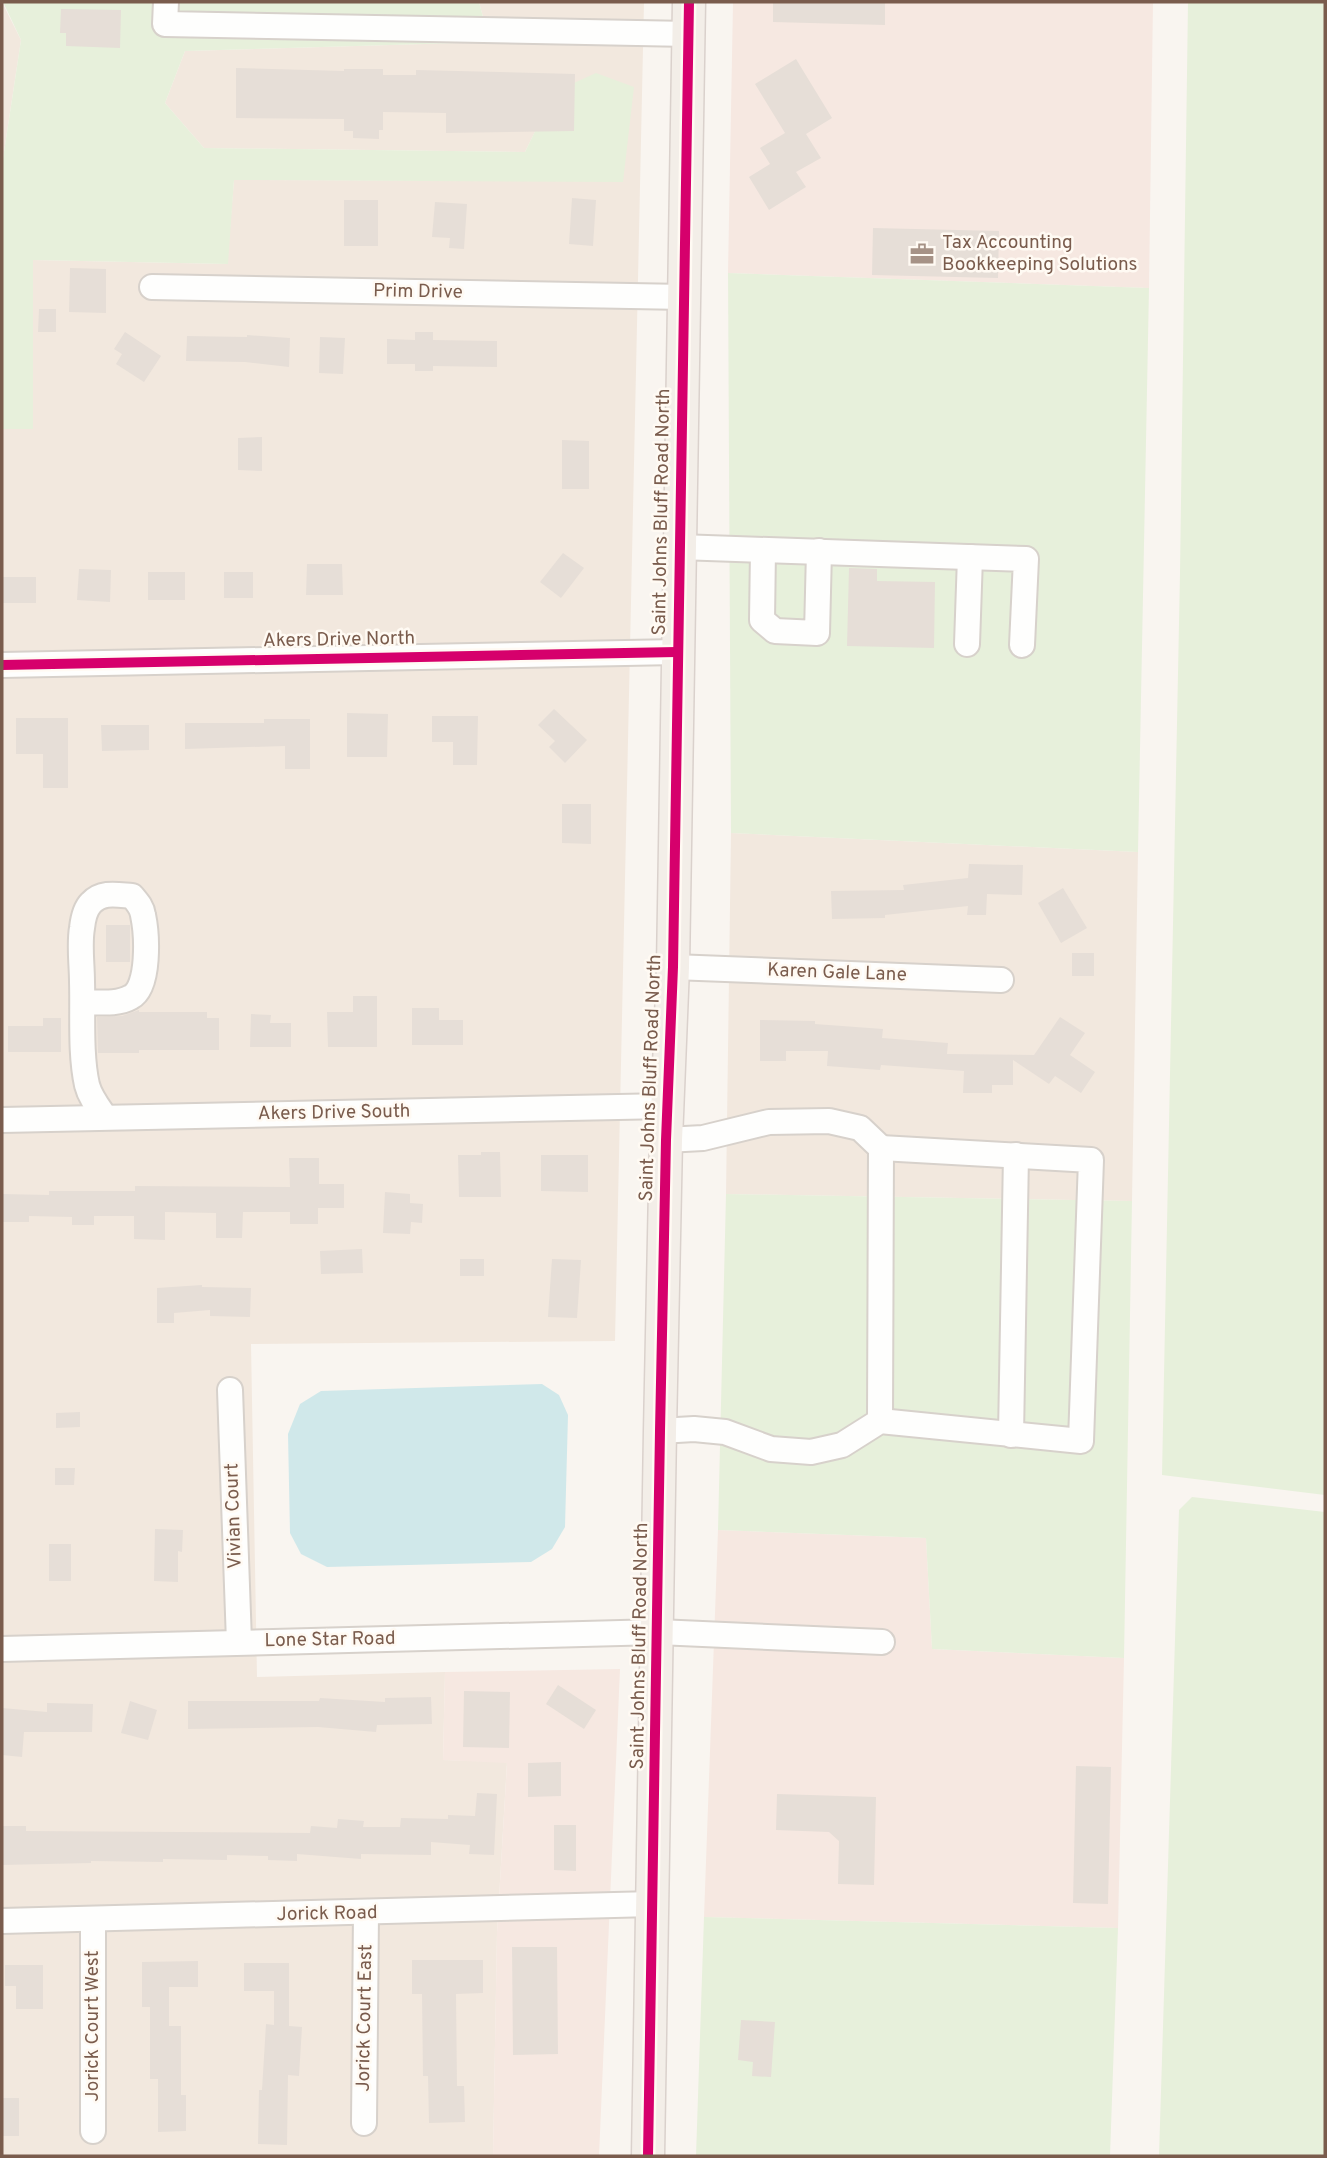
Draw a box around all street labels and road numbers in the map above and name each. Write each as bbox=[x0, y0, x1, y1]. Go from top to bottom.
street label: Prim Drive bbox=[373, 279, 463, 305]
street label: Saint Johns Bluff Road North bbox=[648, 388, 676, 636]
street label: Akers Drive North bbox=[263, 627, 415, 653]
street label: Saint Johns Bluff Road North bbox=[635, 954, 667, 1202]
street label: Karen Gale Lane bbox=[767, 959, 907, 987]
street label: Akers Drive South bbox=[257, 1100, 411, 1126]
street label: Vivian Court bbox=[220, 1463, 248, 1569]
street label: Saint Johns Bluff Road North bbox=[626, 1522, 654, 1770]
street label: Lone Star Road bbox=[264, 1627, 396, 1653]
street label: Jorick Road bbox=[276, 1901, 378, 1927]
street label: Jorick Court East bbox=[352, 1944, 378, 2092]
street label: Jorick Court West bbox=[81, 1950, 105, 2102]

